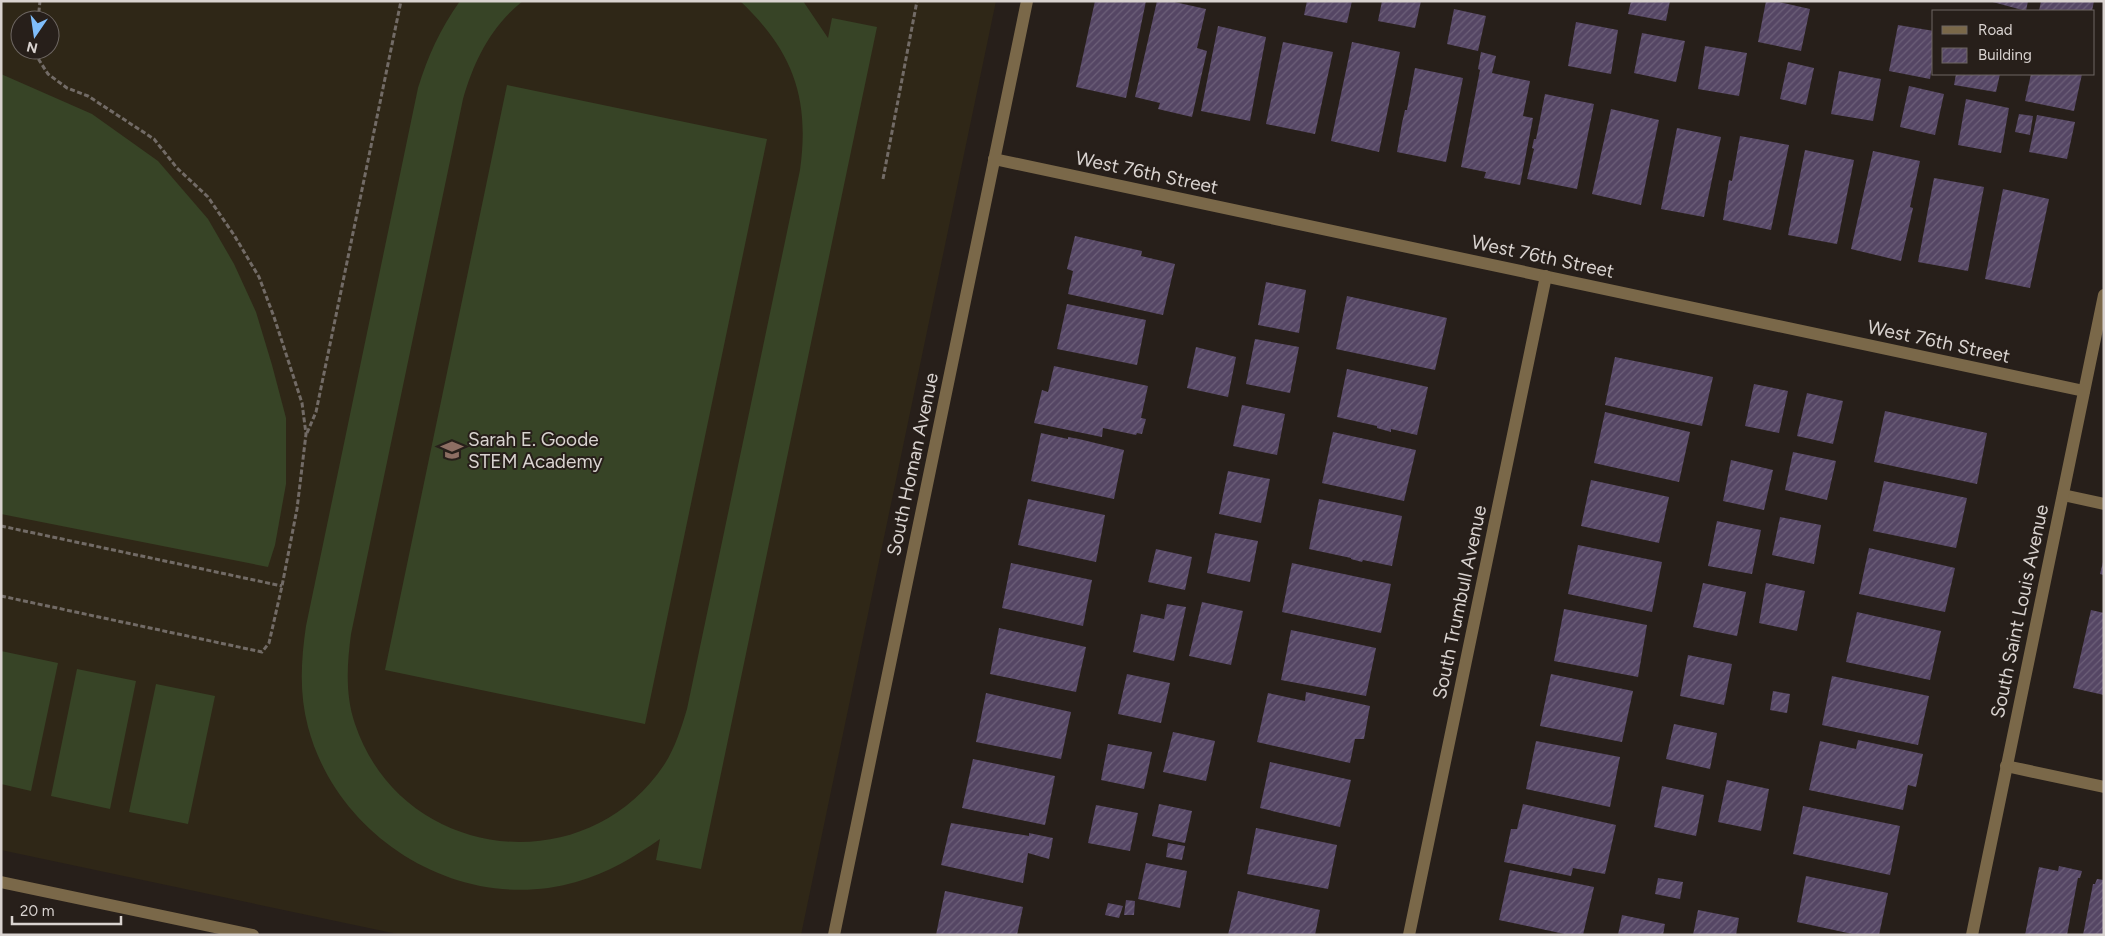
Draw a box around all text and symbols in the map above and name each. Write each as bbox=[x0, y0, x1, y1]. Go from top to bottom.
north arrow bbox=[10, 10, 60, 60]
legend bbox=[1932, 10, 2095, 75]
text: Road bbox=[1978, 21, 2013, 39]
text: N bbox=[25, 38, 39, 57]
text: Building bbox=[1978, 46, 2032, 64]
street label: West 76th Street bbox=[1073, 146, 1220, 199]
street label: West 76th Street bbox=[1469, 230, 1616, 283]
street label: West 76th Street bbox=[1865, 315, 2012, 368]
street label: South Homan Avenue bbox=[882, 371, 943, 558]
place label: Sarah E. Goode STEM Academy bbox=[468, 428, 602, 473]
school or university icon: Sarah E. Goode STEM Academy bbox=[439, 437, 465, 463]
street label: South Saint Louis Avenue bbox=[1986, 502, 2053, 720]
street label: South Trumbull Avenue bbox=[1428, 503, 1491, 701]
scale bar bbox=[12, 894, 121, 926]
text: 20 m bbox=[20, 902, 54, 920]

